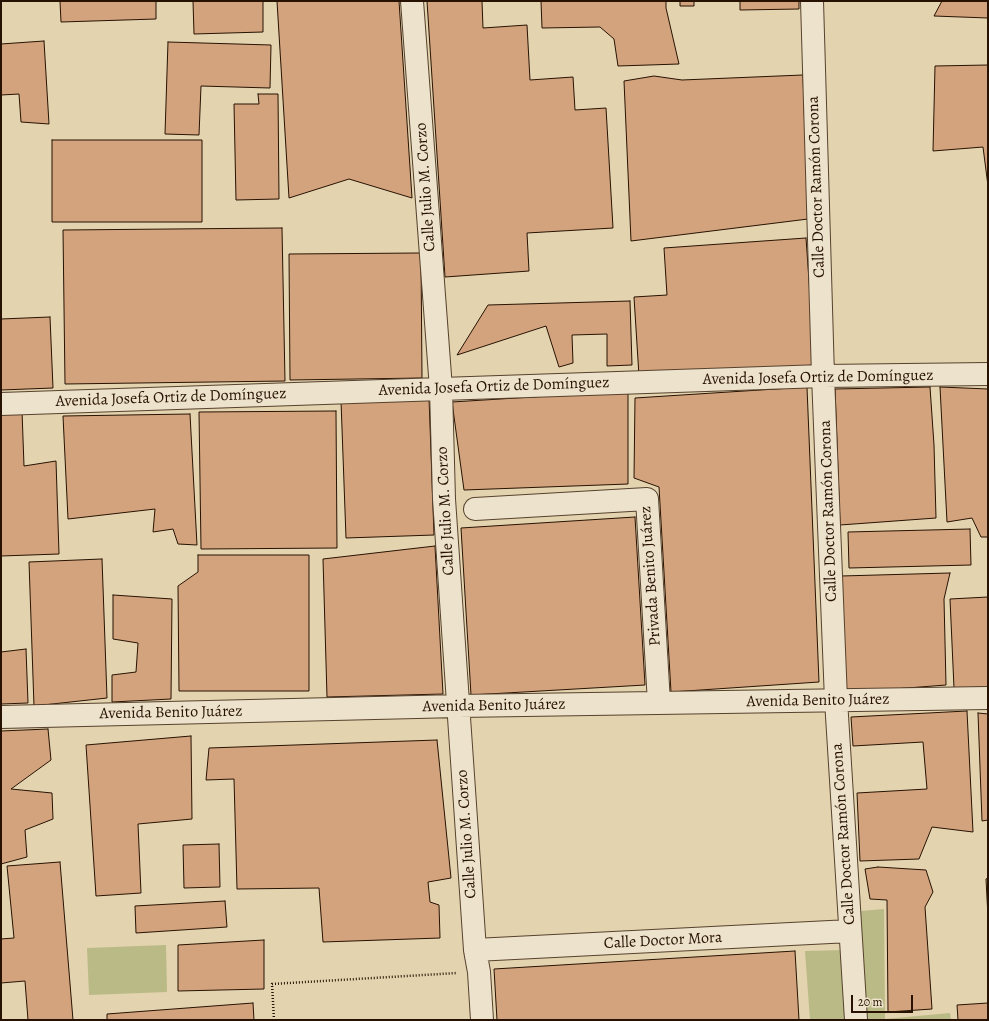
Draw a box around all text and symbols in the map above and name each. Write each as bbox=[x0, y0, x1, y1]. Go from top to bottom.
street label: Calle Doctor Ramón Corona bbox=[804, 96, 830, 278]
street label: Calle Julio M. Corzo bbox=[412, 122, 440, 252]
street label: Avenida Josefa Ortiz de Domínguez bbox=[702, 366, 934, 390]
street label: Avenida Josefa Ortiz de Domínguez bbox=[378, 373, 610, 401]
street label: Avenida Josefa Ortiz de Domínguez bbox=[55, 384, 287, 412]
street label: Calle Doctor Ramón Corona bbox=[816, 420, 842, 602]
street label: Calle Julio M. Corzo bbox=[433, 446, 459, 576]
street label: Privada Benito Juárez bbox=[637, 505, 665, 647]
street label: Avenida Benito Juárez bbox=[746, 690, 890, 712]
street label: Avenida Benito Juárez bbox=[422, 695, 566, 717]
street label: Avenida Benito Juárez bbox=[99, 702, 243, 724]
street label: Calle Doctor Ramón Corona bbox=[828, 742, 860, 926]
street label: Calle Julio M. Corzo bbox=[453, 769, 481, 899]
street label: Calle Doctor Mora bbox=[603, 928, 723, 954]
scale bar bbox=[853, 987, 915, 1013]
text: 20 m bbox=[858, 994, 882, 1010]

